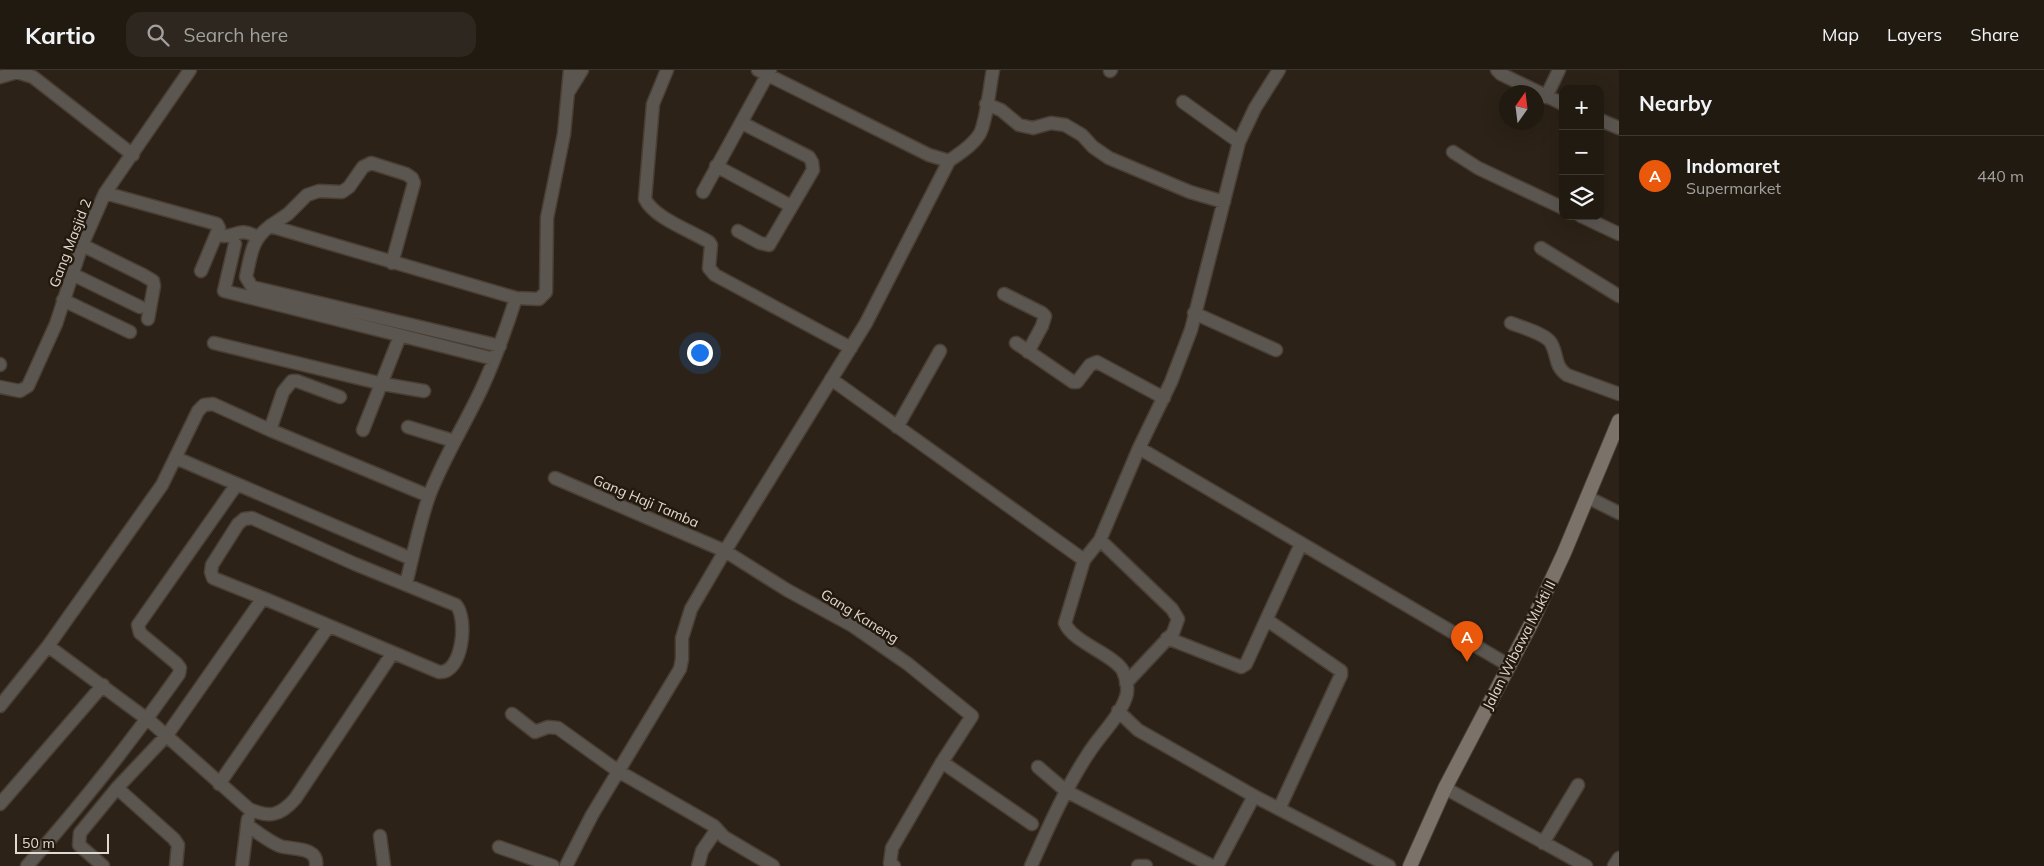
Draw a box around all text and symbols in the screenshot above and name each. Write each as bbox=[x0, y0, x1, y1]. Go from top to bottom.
search box bbox=[126, 12, 476, 57]
text: Kartio bbox=[25, 20, 96, 50]
icon: search bbox=[144, 21, 172, 49]
text: Search here bbox=[184, 23, 288, 47]
text: Map bbox=[1822, 23, 1859, 46]
text: Layers bbox=[1887, 23, 1942, 46]
text: Share bbox=[1970, 23, 2019, 46]
north arrow bbox=[1499, 85, 1544, 130]
map controls bbox=[1559, 85, 1604, 220]
button: + bbox=[1559, 85, 1604, 130]
text: Nearby bbox=[1639, 90, 1712, 116]
button: − bbox=[1559, 130, 1604, 175]
text: Indomaret bbox=[1686, 154, 1780, 178]
text: A bbox=[1649, 166, 1661, 186]
text: 440 m bbox=[1977, 166, 2024, 186]
button: layers bbox=[1559, 175, 1604, 220]
text: Supermarket bbox=[1686, 178, 1781, 198]
street label: Gang Masjid 2 bbox=[45, 196, 95, 290]
your location bbox=[687, 340, 713, 366]
street label: Gang Haji Tamba bbox=[590, 471, 702, 531]
street label: Jalan Wibawa Mukti II bbox=[1479, 577, 1559, 713]
street label: Gang Kaneng bbox=[818, 585, 902, 647]
pin: A bbox=[1451, 621, 1483, 662]
scale bar bbox=[15, 831, 109, 854]
text: 50 m bbox=[22, 834, 55, 852]

